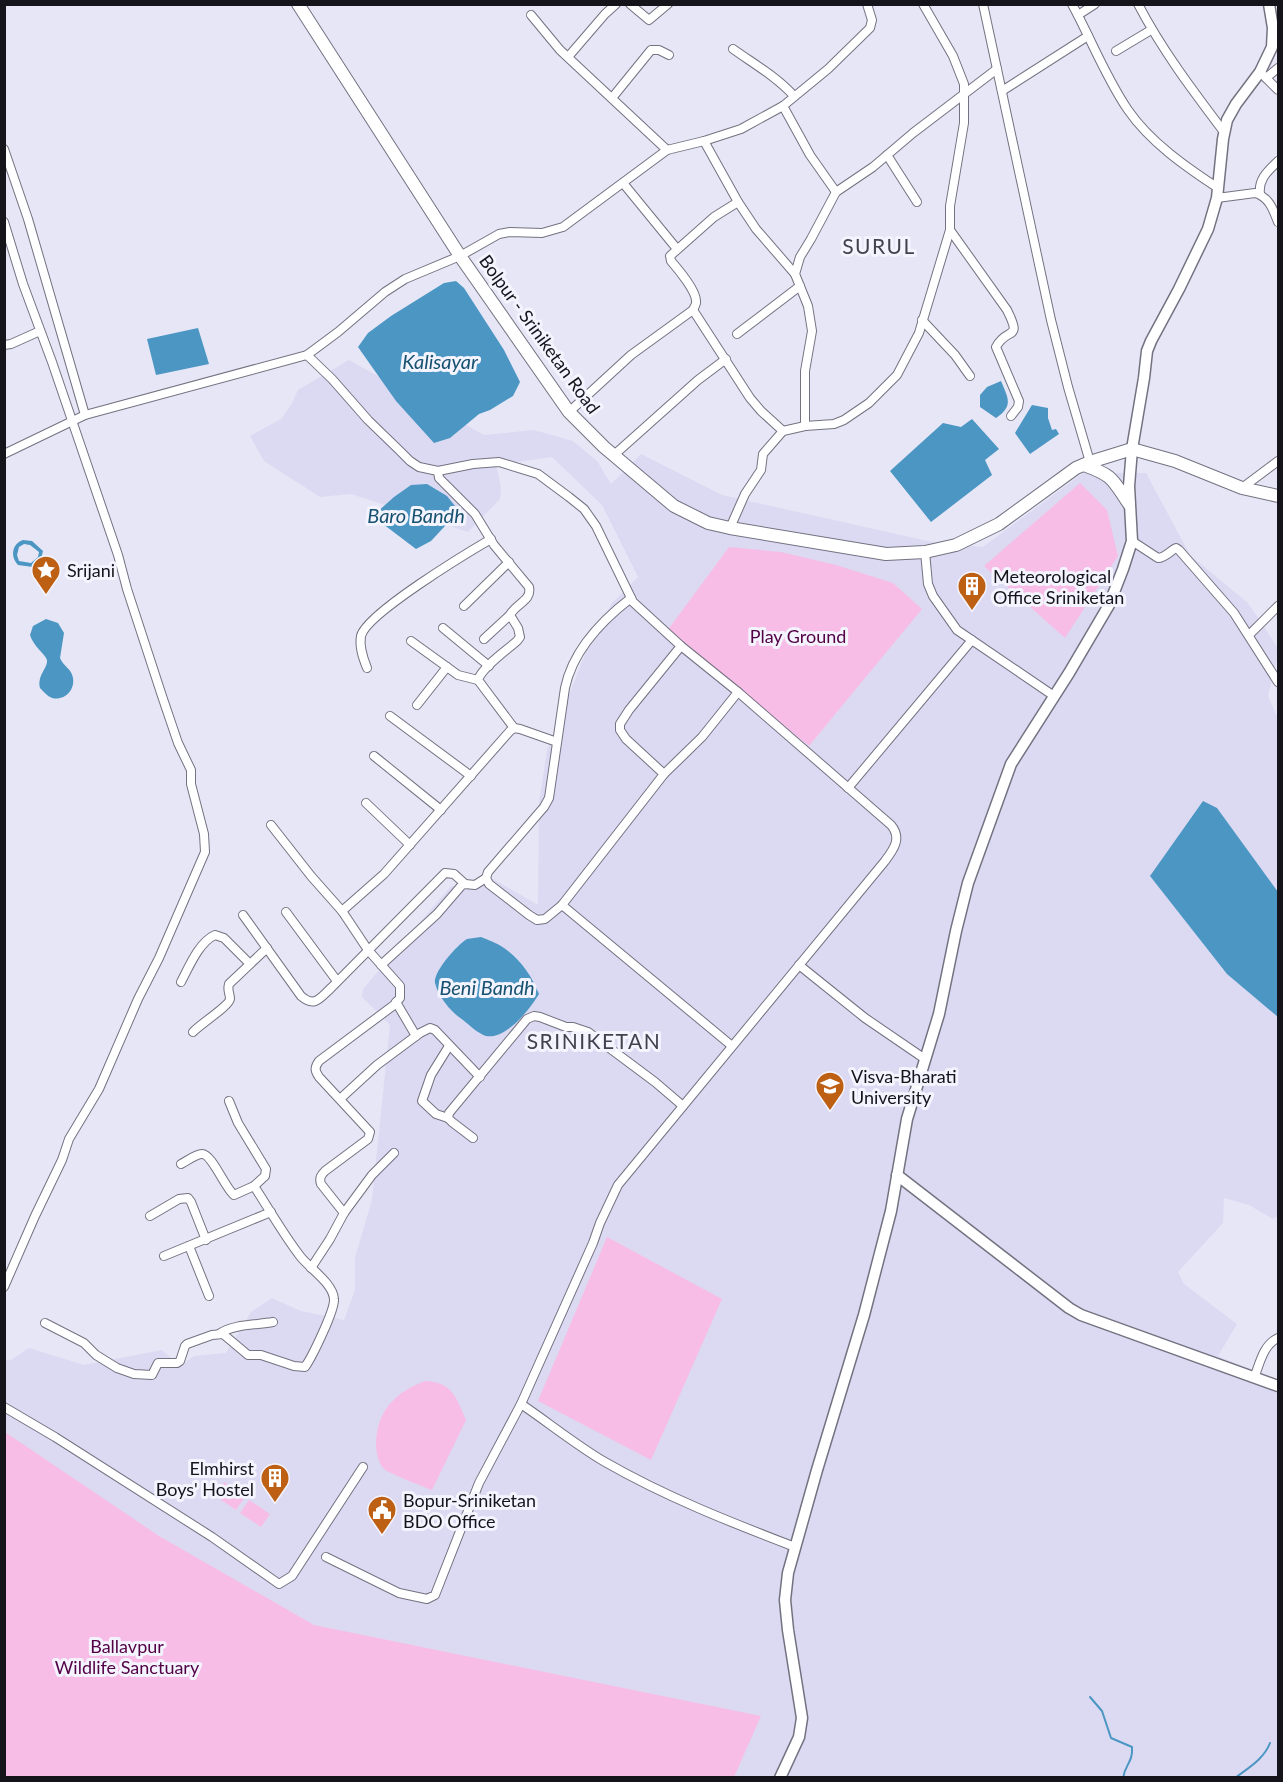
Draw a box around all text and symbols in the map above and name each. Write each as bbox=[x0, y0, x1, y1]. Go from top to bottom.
district label: SURUL bbox=[842, 233, 916, 258]
street label: Bolpur - Sriniketan Road bbox=[475, 250, 605, 418]
water label: Kalisayar bbox=[402, 349, 479, 373]
water label: Baro Bandh bbox=[367, 503, 465, 527]
place icon: Srijani bbox=[30, 554, 62, 596]
place label: Srijani bbox=[67, 559, 115, 581]
place label: Meteorological Office Sriniketan bbox=[993, 565, 1124, 608]
building icon: Meteorological Office Sriniketan bbox=[956, 570, 988, 612]
park label: Play Ground bbox=[750, 625, 846, 647]
water label: Beni Bandh bbox=[439, 975, 535, 999]
district label: SRINIKETAN bbox=[527, 1028, 661, 1053]
place label: Visva-Bharati University bbox=[851, 1065, 957, 1108]
school or university icon: Visva-Bharati University bbox=[814, 1070, 846, 1112]
place label: Elmhirst Boys' Hostel bbox=[156, 1457, 255, 1500]
building icon: Elmhirst Boys' Hostel bbox=[259, 1462, 291, 1504]
place label: Bopur-Sriniketan BDO Office bbox=[403, 1489, 536, 1532]
public building icon: Bopur-Sriniketan BDO Office bbox=[366, 1494, 398, 1536]
park label: Ballavpur Wildlife Sanctuary bbox=[55, 1635, 200, 1678]

